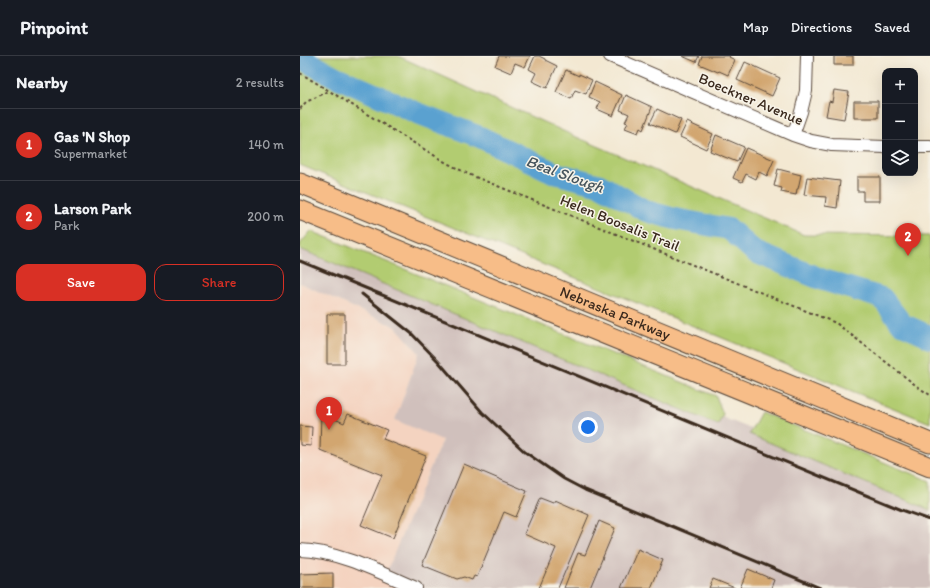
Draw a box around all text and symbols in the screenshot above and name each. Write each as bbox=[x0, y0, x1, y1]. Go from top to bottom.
text: Pinpoint bbox=[20, 16, 88, 39]
text: Map bbox=[743, 19, 769, 36]
text: Directions bbox=[791, 19, 852, 36]
text: Saved bbox=[874, 19, 910, 36]
map controls bbox=[882, 68, 918, 176]
button: + bbox=[882, 68, 918, 104]
street label: Boeckner Avenue bbox=[696, 69, 806, 129]
text: Nearby bbox=[16, 72, 68, 92]
text: 2 results bbox=[236, 75, 284, 90]
button: − bbox=[882, 104, 918, 140]
text: Gas 'N Shop bbox=[54, 128, 130, 146]
text: 1 bbox=[26, 137, 32, 152]
text: 140 m bbox=[248, 137, 284, 152]
button: layers bbox=[882, 140, 918, 176]
text: Supermarket bbox=[54, 146, 127, 161]
water label: Beal Slough bbox=[524, 151, 607, 197]
street label: Helen Boosalis Trail bbox=[557, 191, 683, 256]
text: Larson Park bbox=[54, 200, 131, 218]
text: 2 bbox=[26, 209, 32, 224]
text: 200 m bbox=[247, 209, 284, 224]
text: Park bbox=[54, 218, 80, 233]
pin: 2 bbox=[895, 223, 921, 256]
button: Save bbox=[16, 264, 146, 301]
button: Share bbox=[154, 264, 284, 301]
street label: Nebraska Parkway bbox=[557, 282, 673, 344]
pin: 1 bbox=[316, 397, 342, 430]
your location bbox=[578, 417, 598, 437]

